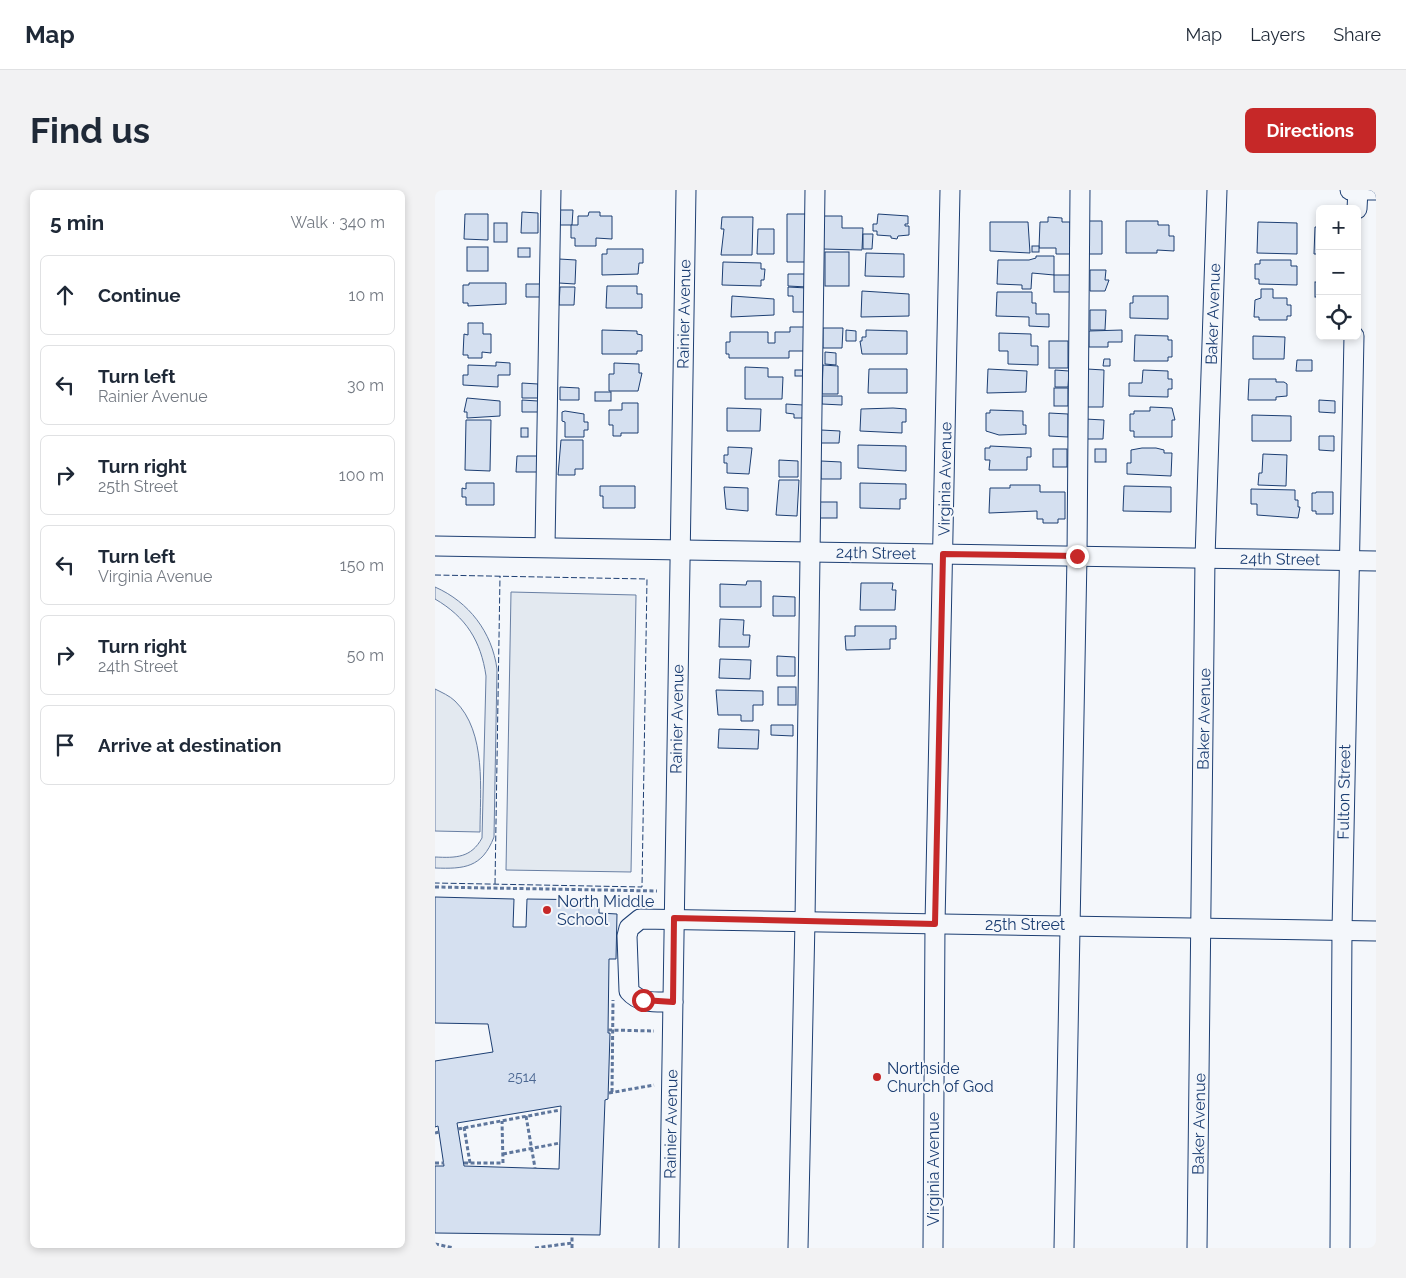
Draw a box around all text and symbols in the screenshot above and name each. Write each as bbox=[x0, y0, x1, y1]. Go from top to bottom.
text: Map bbox=[25, 20, 75, 49]
text: Map bbox=[1186, 24, 1222, 45]
text: Layers bbox=[1250, 24, 1305, 45]
text: Share bbox=[1333, 24, 1381, 45]
button: Directions bbox=[1245, 108, 1376, 153]
text: Find us bbox=[30, 110, 150, 151]
map controls bbox=[1316, 205, 1361, 340]
button: + bbox=[1316, 205, 1361, 250]
text: 5 min bbox=[50, 210, 104, 235]
text: Walk · 340 m bbox=[291, 213, 385, 232]
button: − bbox=[1316, 250, 1361, 295]
street label: Rainier Avenue bbox=[674, 259, 694, 369]
street label: Baker Avenue bbox=[1202, 263, 1224, 365]
icon: ahead bbox=[51, 281, 79, 309]
text: Continue bbox=[98, 284, 181, 306]
text: 10 m bbox=[349, 286, 384, 305]
button: locate bbox=[1316, 295, 1361, 340]
text: Turn left bbox=[98, 365, 175, 387]
icon: left bbox=[51, 371, 79, 399]
text: 30 m bbox=[347, 376, 384, 395]
text: Rainier Avenue bbox=[98, 387, 208, 406]
street label: Virginia Avenue bbox=[935, 422, 955, 536]
text: Turn right bbox=[98, 455, 187, 477]
icon: right bbox=[51, 461, 79, 489]
text: 100 m bbox=[339, 466, 384, 485]
text: 25th Street bbox=[98, 477, 178, 496]
street label: 24th Street bbox=[836, 543, 917, 563]
text: Turn left bbox=[98, 545, 175, 567]
route end bbox=[1066, 545, 1089, 568]
street label: 24th Street bbox=[1240, 549, 1321, 569]
icon: left bbox=[51, 551, 79, 579]
text: 150 m bbox=[340, 556, 384, 575]
text: Virginia Avenue bbox=[98, 567, 212, 586]
text: Turn right bbox=[98, 635, 187, 657]
icon: right bbox=[51, 641, 79, 669]
text: 50 m bbox=[347, 646, 384, 665]
text: 24th Street bbox=[98, 657, 178, 676]
street label: Rainier Avenue bbox=[667, 664, 687, 774]
street label: Baker Avenue bbox=[1194, 668, 1214, 770]
icon: arrive bbox=[51, 731, 79, 759]
text: Arrive at destination bbox=[98, 734, 282, 756]
street label: Fulton Street bbox=[1334, 744, 1354, 840]
place label: North Middle School bbox=[557, 892, 654, 929]
marker: North Middle School bbox=[541, 904, 553, 916]
street label: 25th Street bbox=[985, 915, 1066, 934]
route start bbox=[632, 989, 655, 1012]
place label: Northside Church of God bbox=[887, 1059, 994, 1096]
house number: 2514 bbox=[508, 1069, 537, 1085]
street label: Rainier Avenue bbox=[661, 1069, 681, 1179]
marker: Northside Church of God bbox=[871, 1071, 883, 1083]
street label: Baker Avenue bbox=[1189, 1073, 1209, 1175]
street label: Virginia Avenue bbox=[924, 1112, 943, 1226]

